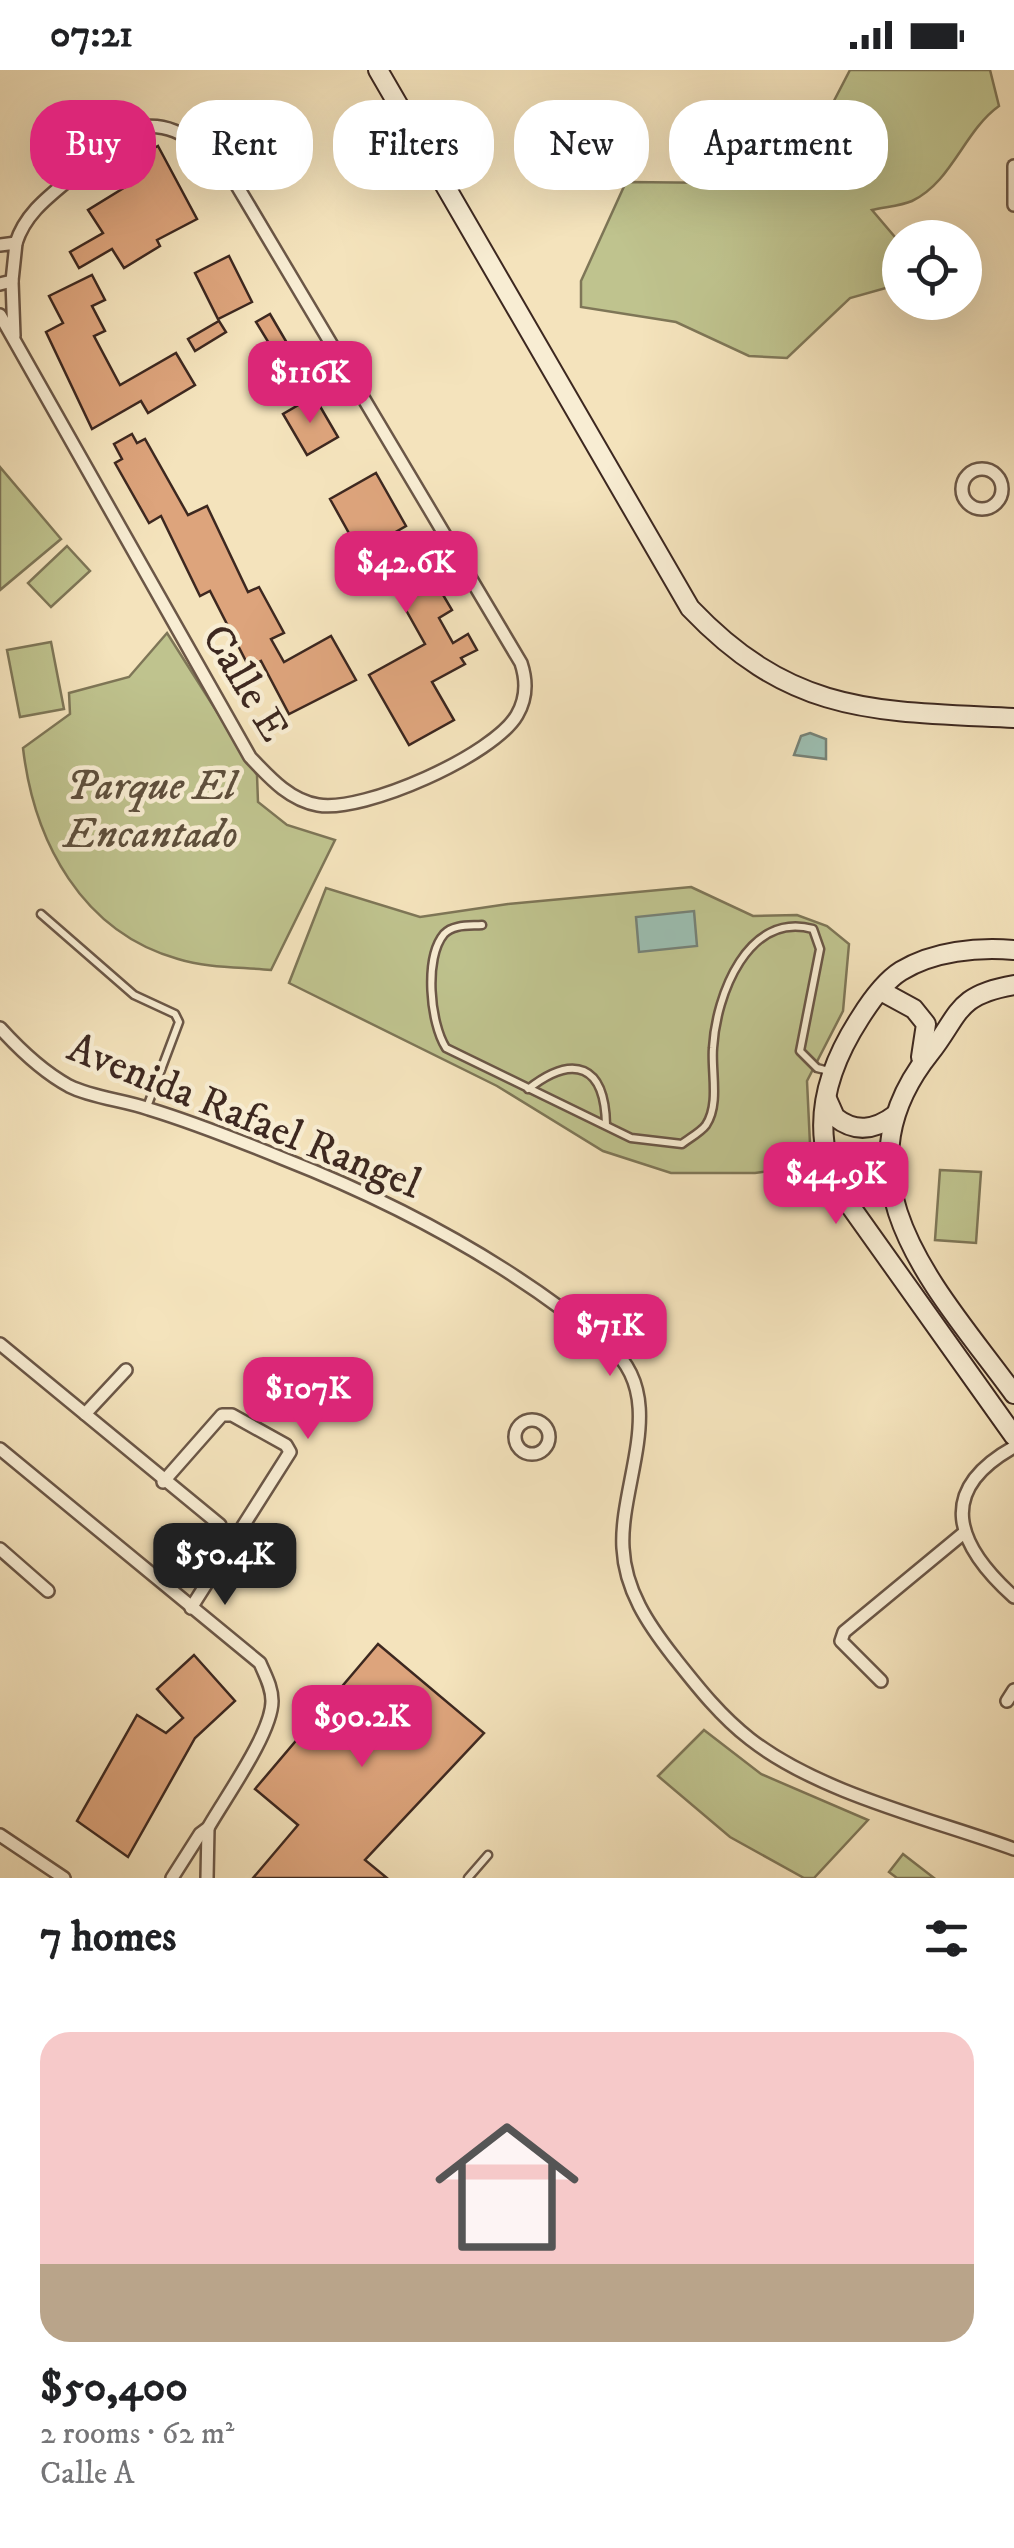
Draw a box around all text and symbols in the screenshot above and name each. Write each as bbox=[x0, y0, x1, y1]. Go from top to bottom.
text: 07:21 bbox=[50, 11, 133, 59]
chip: Buy bbox=[30, 100, 156, 190]
chip: Rent bbox=[176, 100, 313, 190]
chip: Filters bbox=[333, 100, 494, 190]
chip: New bbox=[514, 100, 649, 190]
chip: Apartment bbox=[669, 100, 888, 190]
map controls bbox=[882, 220, 982, 320]
button: locate bbox=[882, 220, 982, 320]
pin: $116K bbox=[240, 341, 380, 426]
text: $116K bbox=[270, 353, 350, 393]
pin: $42.6K bbox=[325, 531, 487, 616]
text: $42.6K bbox=[357, 543, 455, 583]
street label: Calle E bbox=[189, 616, 299, 751]
park label: Parque El Encantado bbox=[62, 761, 240, 861]
street label: Avenida Rafael Rangel bbox=[60, 1022, 428, 1212]
pin: $44.9K bbox=[755, 1142, 917, 1227]
text: $44.9K bbox=[785, 1154, 887, 1194]
pin: $71K bbox=[551, 1294, 669, 1379]
text: $71K bbox=[576, 1306, 644, 1346]
pin: $107K bbox=[238, 1357, 378, 1442]
text: $107K bbox=[265, 1369, 351, 1409]
pin: $50.4K bbox=[144, 1523, 306, 1608]
text: $50.4K bbox=[175, 1535, 275, 1575]
pin: $90.2K bbox=[281, 1685, 443, 1770]
text: $90.2K bbox=[314, 1697, 410, 1737]
icon: filters bbox=[919, 1911, 974, 1966]
text: 7 homes bbox=[40, 1912, 176, 1964]
icon: home bbox=[417, 2097, 597, 2277]
text: $50,400 bbox=[40, 2362, 188, 2414]
text: 2 rooms · 62 m² bbox=[40, 2414, 234, 2454]
text: Calle A bbox=[40, 2454, 134, 2494]

